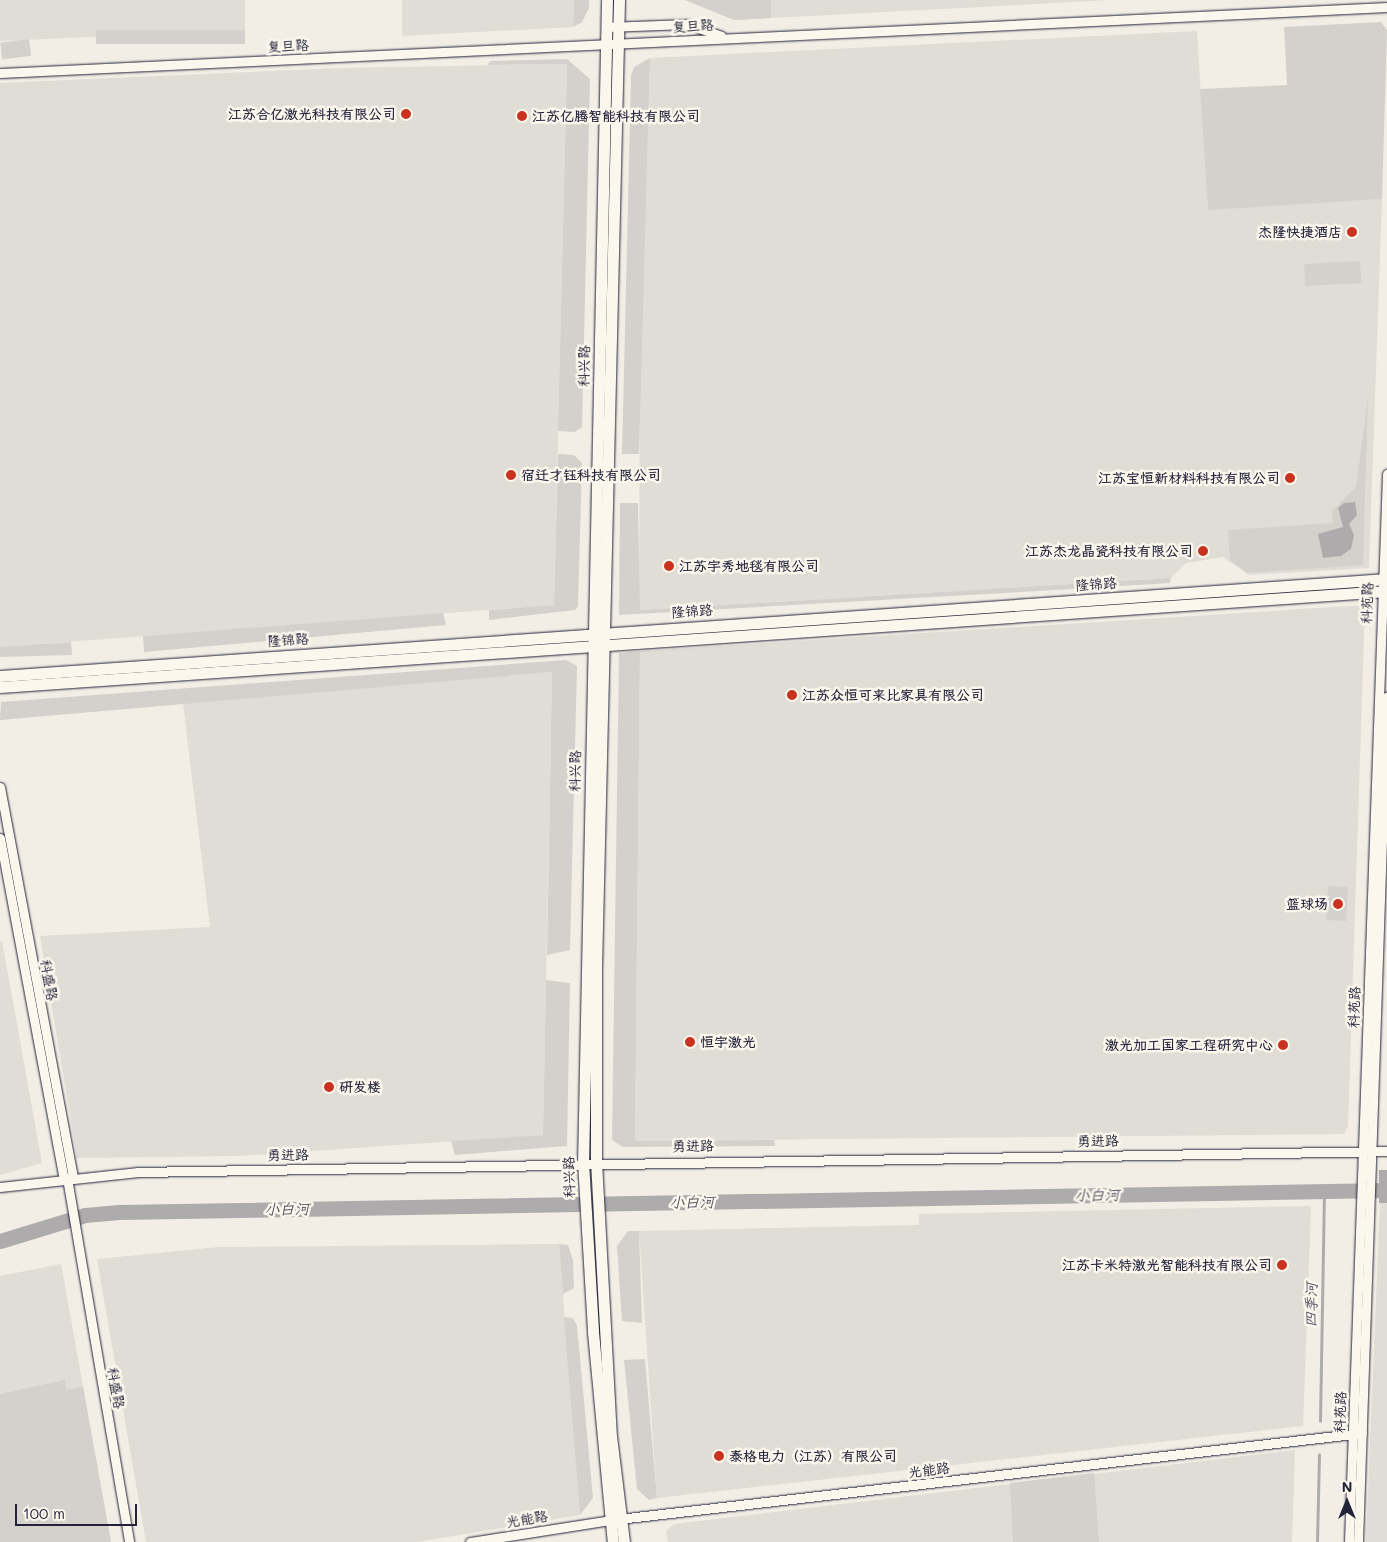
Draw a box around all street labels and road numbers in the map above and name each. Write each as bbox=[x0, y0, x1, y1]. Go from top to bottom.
street label: 复旦路 bbox=[671, 16, 715, 36]
street label: 复旦路 bbox=[267, 37, 309, 55]
street label: 科兴路 bbox=[575, 345, 593, 387]
street label: 隆锦路 bbox=[1074, 574, 1118, 594]
street label: 科苑路 bbox=[1358, 582, 1376, 624]
street label: 隆锦路 bbox=[670, 601, 714, 621]
street label: 隆锦路 bbox=[266, 630, 310, 650]
street label: 科兴路 bbox=[566, 750, 584, 792]
street label: 科盛路 bbox=[37, 958, 61, 1002]
street label: 科苑路 bbox=[1345, 986, 1363, 1028]
street label: 勇进路 bbox=[1077, 1132, 1119, 1150]
street label: 勇进路 bbox=[672, 1137, 714, 1155]
street label: 勇进路 bbox=[267, 1146, 309, 1164]
street label: 科兴路 bbox=[560, 1156, 578, 1198]
street label: 科盛路 bbox=[104, 1366, 128, 1410]
street label: 科苑路 bbox=[1331, 1391, 1349, 1433]
street label: 光能路 bbox=[907, 1459, 951, 1481]
street label: 光能路 bbox=[505, 1507, 549, 1531]

